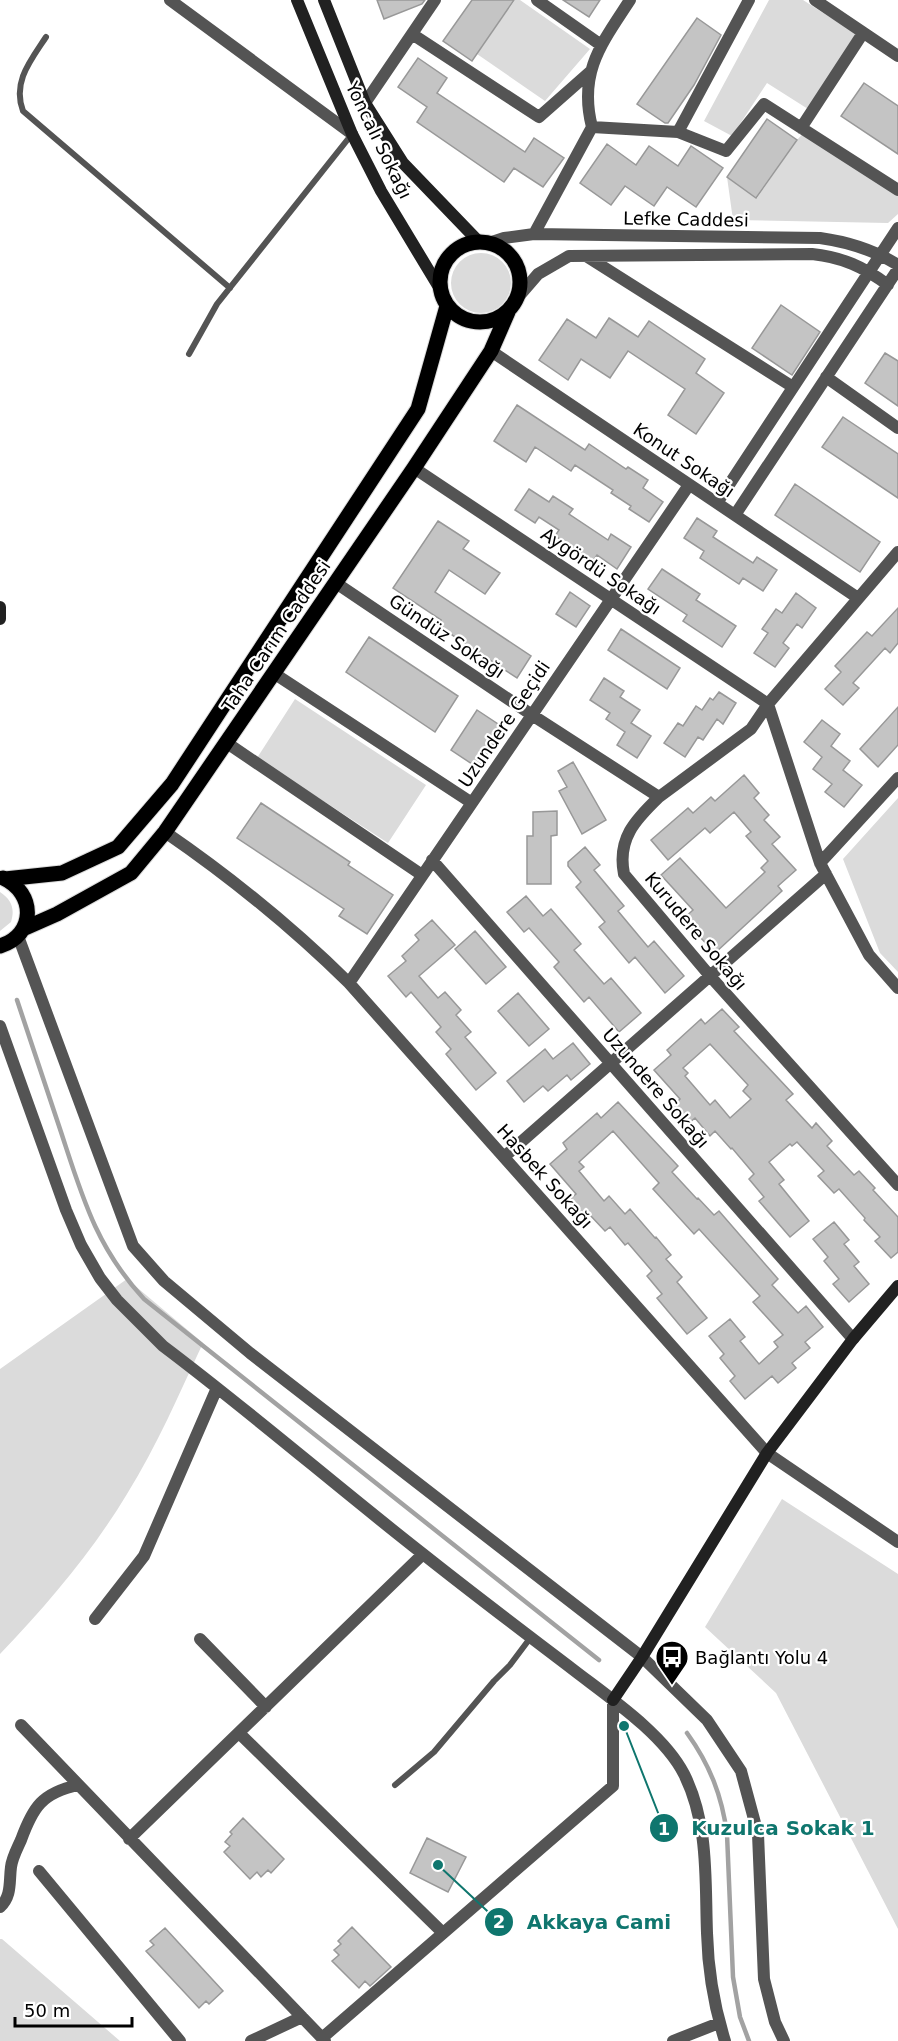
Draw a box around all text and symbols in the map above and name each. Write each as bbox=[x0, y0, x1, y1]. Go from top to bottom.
street label: Yoncalı Sokağı bbox=[341, 77, 416, 202]
street label: Lefke Caddesi bbox=[623, 207, 749, 231]
street label: Konut Sokağı bbox=[629, 418, 739, 502]
street label: Aygördü Sokağı bbox=[537, 523, 665, 619]
street label: Taha Carım Caddesi bbox=[217, 556, 335, 717]
street label: Gündüz Sokağı bbox=[385, 590, 509, 682]
street label: Uzundere Geçidi bbox=[454, 657, 554, 791]
street label: Kurudere Sokağı bbox=[641, 868, 751, 994]
street label: Uzundere Sokağı bbox=[598, 1024, 714, 1152]
street label: Hasbek Sokağı bbox=[493, 1120, 597, 1232]
bus stop icon: Bağlantı Yolu 4 bbox=[654, 1639, 690, 1686]
place label: Bağlantı Yolu 4 bbox=[695, 1647, 828, 1668]
callout: Kuzulca Sokak 1 bbox=[649, 1809, 887, 1847]
text: Kuzulca Sokak 1 bbox=[691, 1816, 875, 1840]
text: 1 bbox=[658, 1818, 670, 1839]
callout: Akkaya Cami bbox=[484, 1903, 683, 1941]
text: Akkaya Cami bbox=[527, 1910, 671, 1934]
text: 2 bbox=[493, 1911, 505, 1932]
scale bar bbox=[15, 1990, 132, 2028]
text: 50 m bbox=[24, 2000, 70, 2021]

